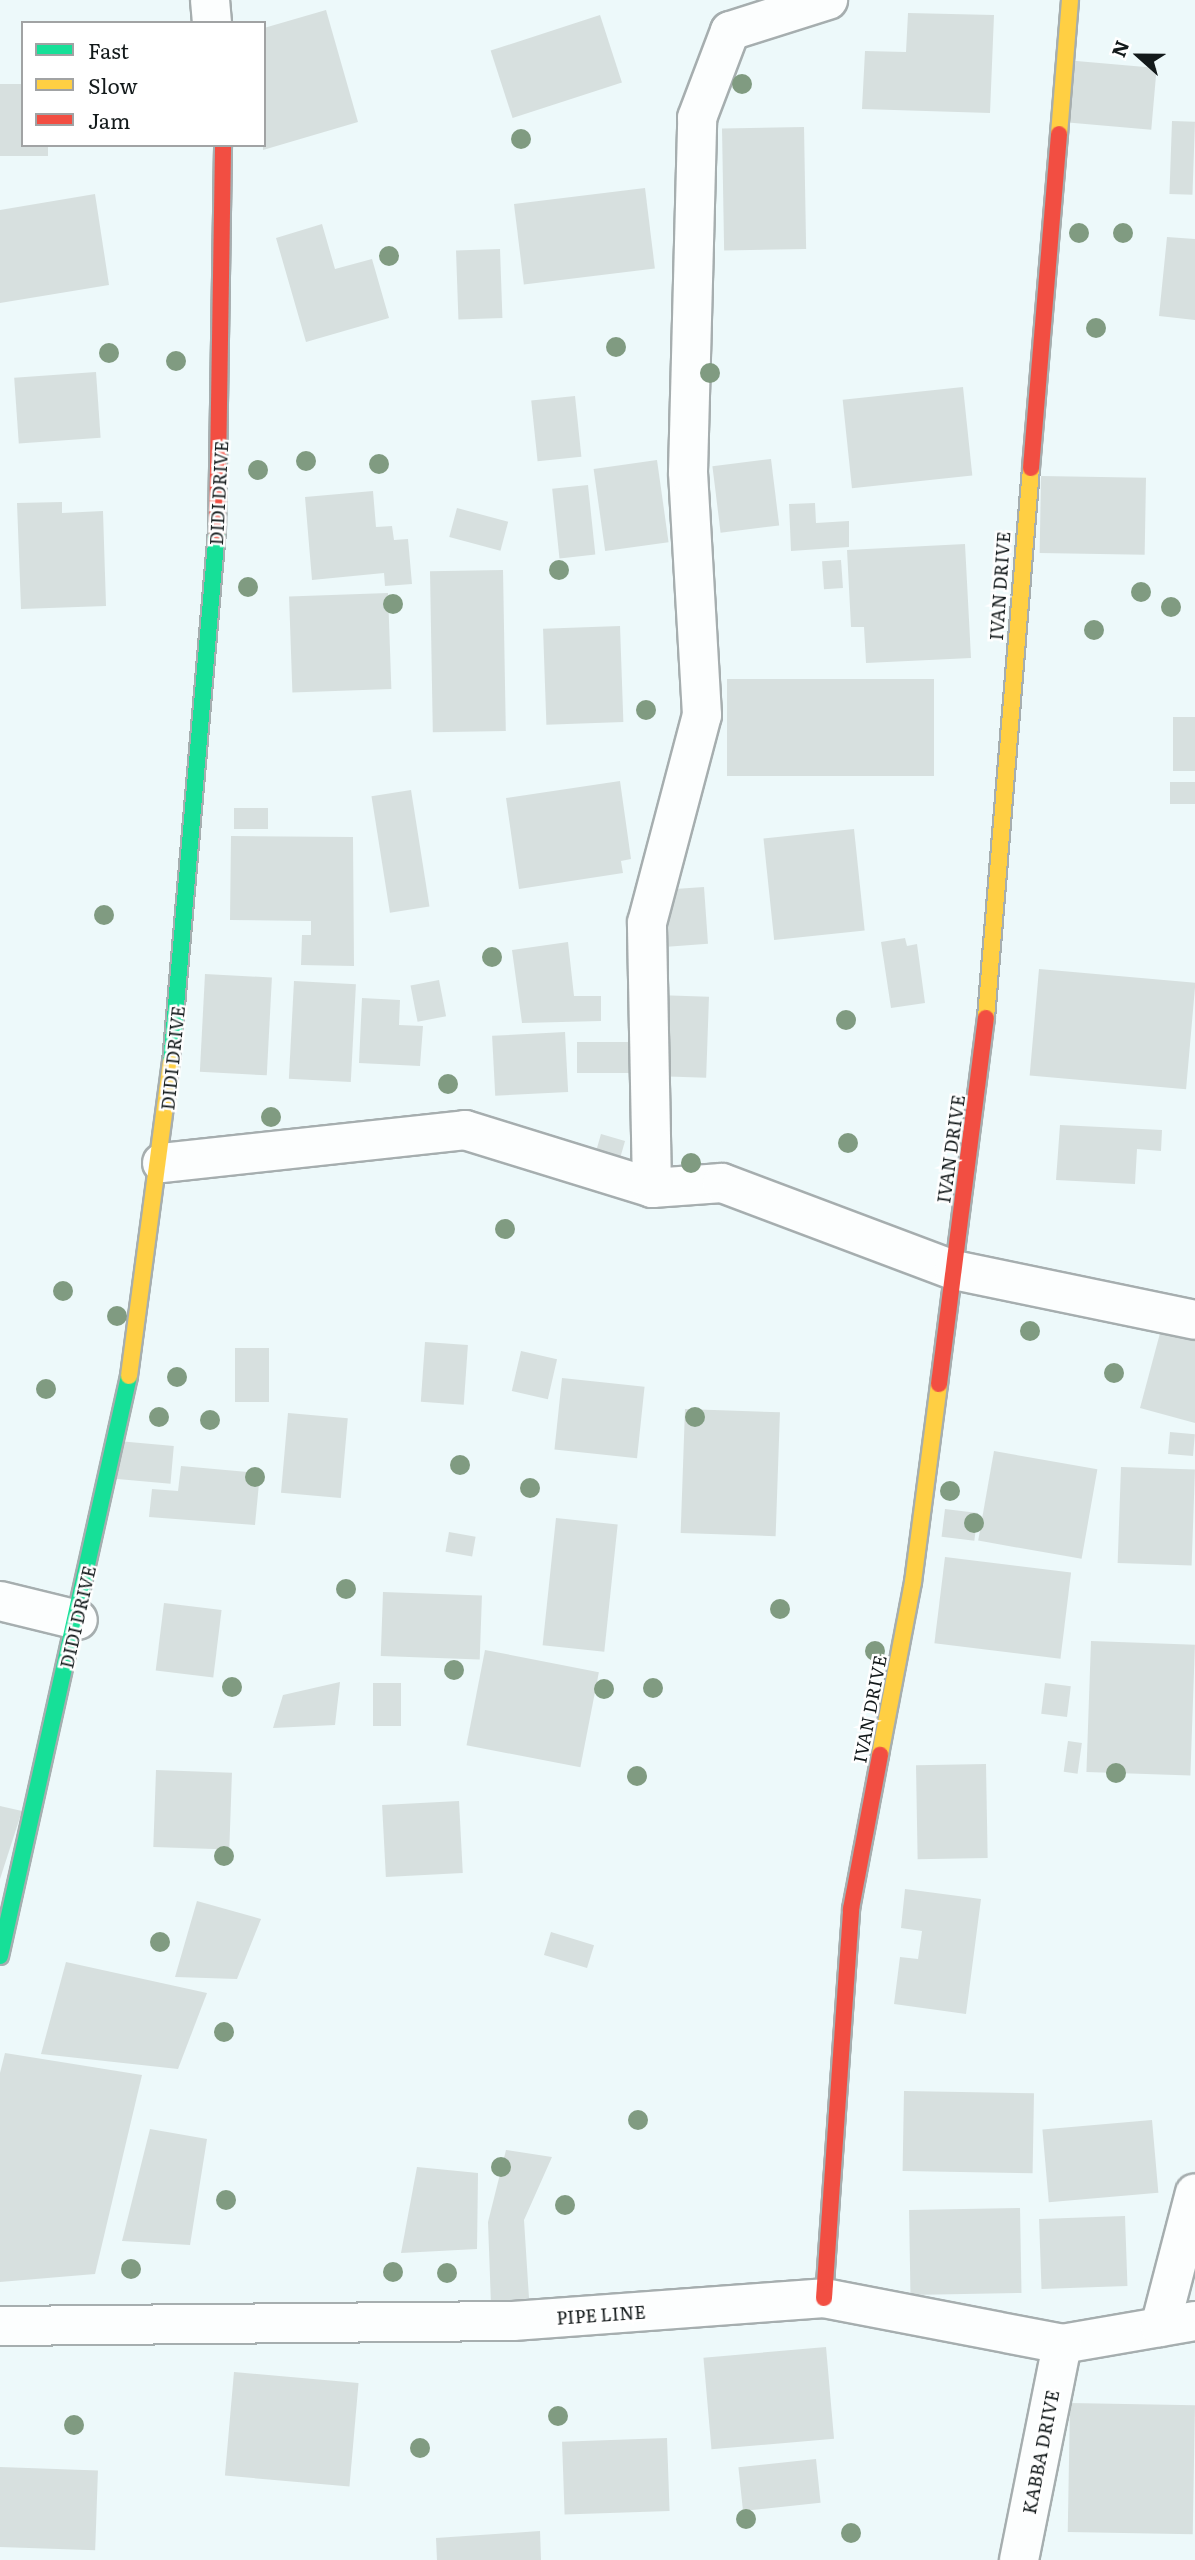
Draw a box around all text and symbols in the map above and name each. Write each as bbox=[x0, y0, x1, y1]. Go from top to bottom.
legend bbox=[21, 21, 266, 147]
north arrow bbox=[1104, 21, 1174, 91]
text: Fast bbox=[88, 34, 129, 65]
text: N bbox=[1103, 36, 1135, 61]
text: Slow bbox=[88, 69, 138, 100]
text: Jam bbox=[88, 104, 130, 135]
street label: DIDI DRIVE bbox=[205, 440, 233, 546]
street label: IVAN DRIVE bbox=[985, 531, 1015, 641]
street label: DIDI DRIVE bbox=[157, 1005, 189, 1111]
street label: IVAN DRIVE bbox=[933, 1093, 969, 1205]
street label: DIDI DRIVE bbox=[56, 1564, 100, 1670]
street label: IVAN DRIVE bbox=[849, 1653, 891, 1765]
street label: PIPE LINE bbox=[556, 2301, 646, 2329]
street label: KABBA DRIVE bbox=[1018, 2388, 1064, 2516]

